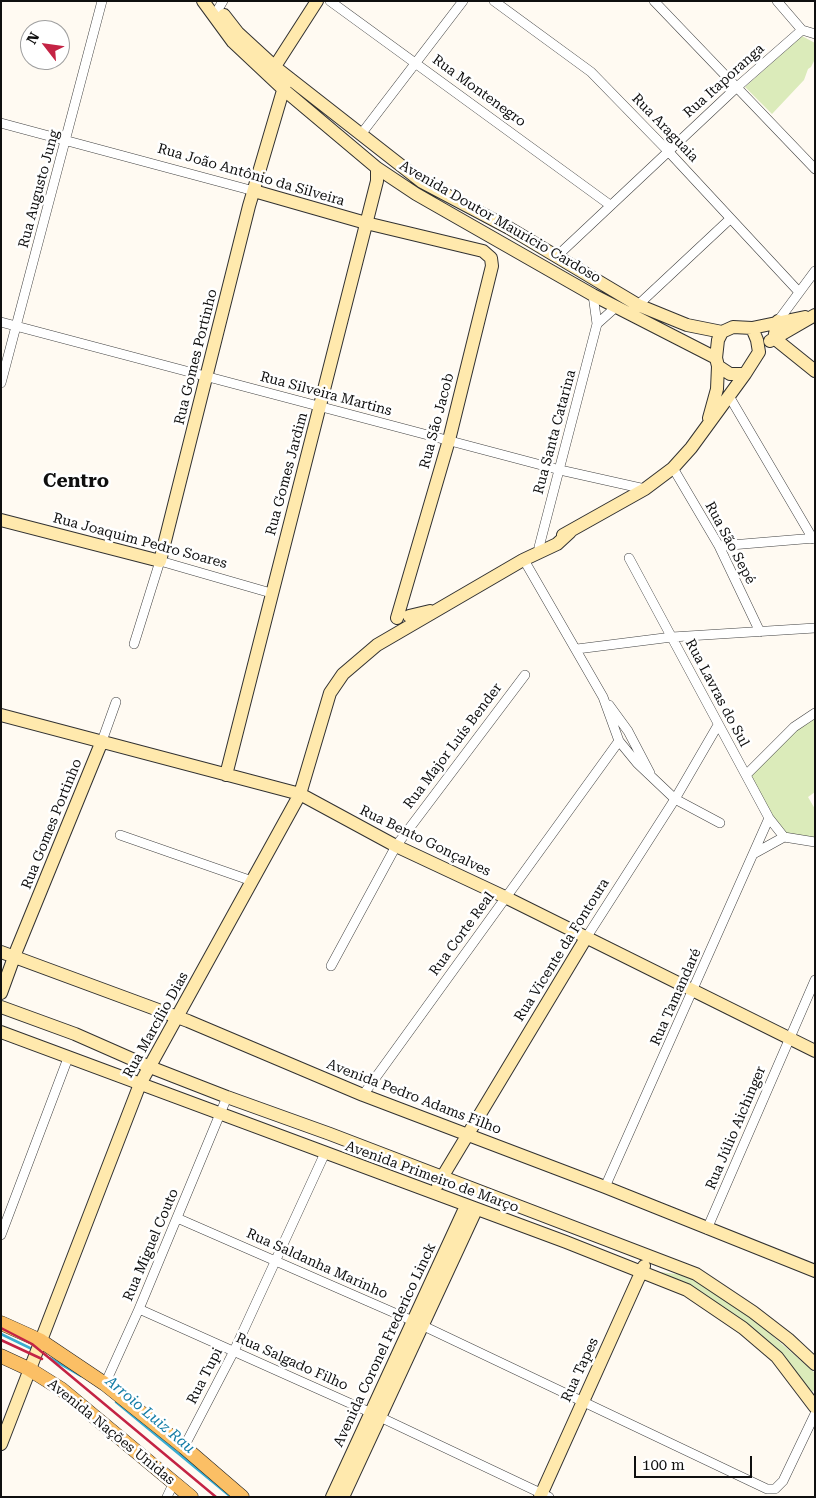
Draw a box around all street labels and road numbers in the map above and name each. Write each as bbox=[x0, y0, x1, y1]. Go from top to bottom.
street label: Rua Itaporanga bbox=[680, 40, 768, 122]
street label: Rua Montenegro bbox=[429, 51, 529, 131]
street label: Rua Araguaia bbox=[628, 90, 702, 166]
street label: Rua Augusto Jung bbox=[15, 128, 63, 250]
street label: Rua João Antônio da Silveira bbox=[155, 140, 347, 210]
street label: Avenida Doutor Maurício Cardoso bbox=[396, 157, 604, 287]
street label: Rua Gomes Portinho bbox=[171, 287, 221, 427]
street label: Rua Silveira Martins bbox=[258, 368, 394, 420]
street label: Rua Santa Catarina bbox=[530, 368, 580, 496]
street label: Rua São Jacob bbox=[416, 371, 458, 471]
street label: Rua Gomes Jardim bbox=[262, 411, 312, 537]
street label: Rua São Sepé bbox=[701, 499, 759, 587]
street label: Rua Joaquim Pedro Soares bbox=[51, 510, 229, 572]
street label: Rua Lavras do Sul bbox=[681, 636, 753, 750]
street label: Rua Major Luís Bender bbox=[400, 680, 506, 812]
street label: Rua Gomes Portinho bbox=[18, 756, 86, 892]
street label: Rua Bento Gonçalves bbox=[357, 802, 493, 880]
street label: Rua Vicente da Fontoura bbox=[511, 875, 613, 1025]
street label: Rua Corte Real bbox=[426, 889, 498, 979]
street label: Rua Tamandaré bbox=[647, 946, 705, 1048]
street label: Rua Marcílio Dias bbox=[120, 969, 192, 1081]
street label: Avenida Pedro Adams Filho bbox=[324, 1056, 504, 1138]
street label: Rua Júlio Aichinger bbox=[702, 1064, 770, 1192]
street label: Avenida Primeiro de Março bbox=[343, 1138, 521, 1216]
street label: Rua Miguel Couto bbox=[120, 1186, 182, 1304]
street label: Rua Saldanha Marinho bbox=[244, 1225, 390, 1303]
street label: Avenida Coronel Frederico Linck bbox=[330, 1240, 440, 1450]
street label: Rua Salgado Filho bbox=[233, 1330, 351, 1394]
street label: Rua Tapes bbox=[558, 1335, 602, 1405]
street label: Rua Tupi bbox=[184, 1345, 226, 1407]
street label: Avenida Nações Unidas bbox=[44, 1375, 178, 1489]

